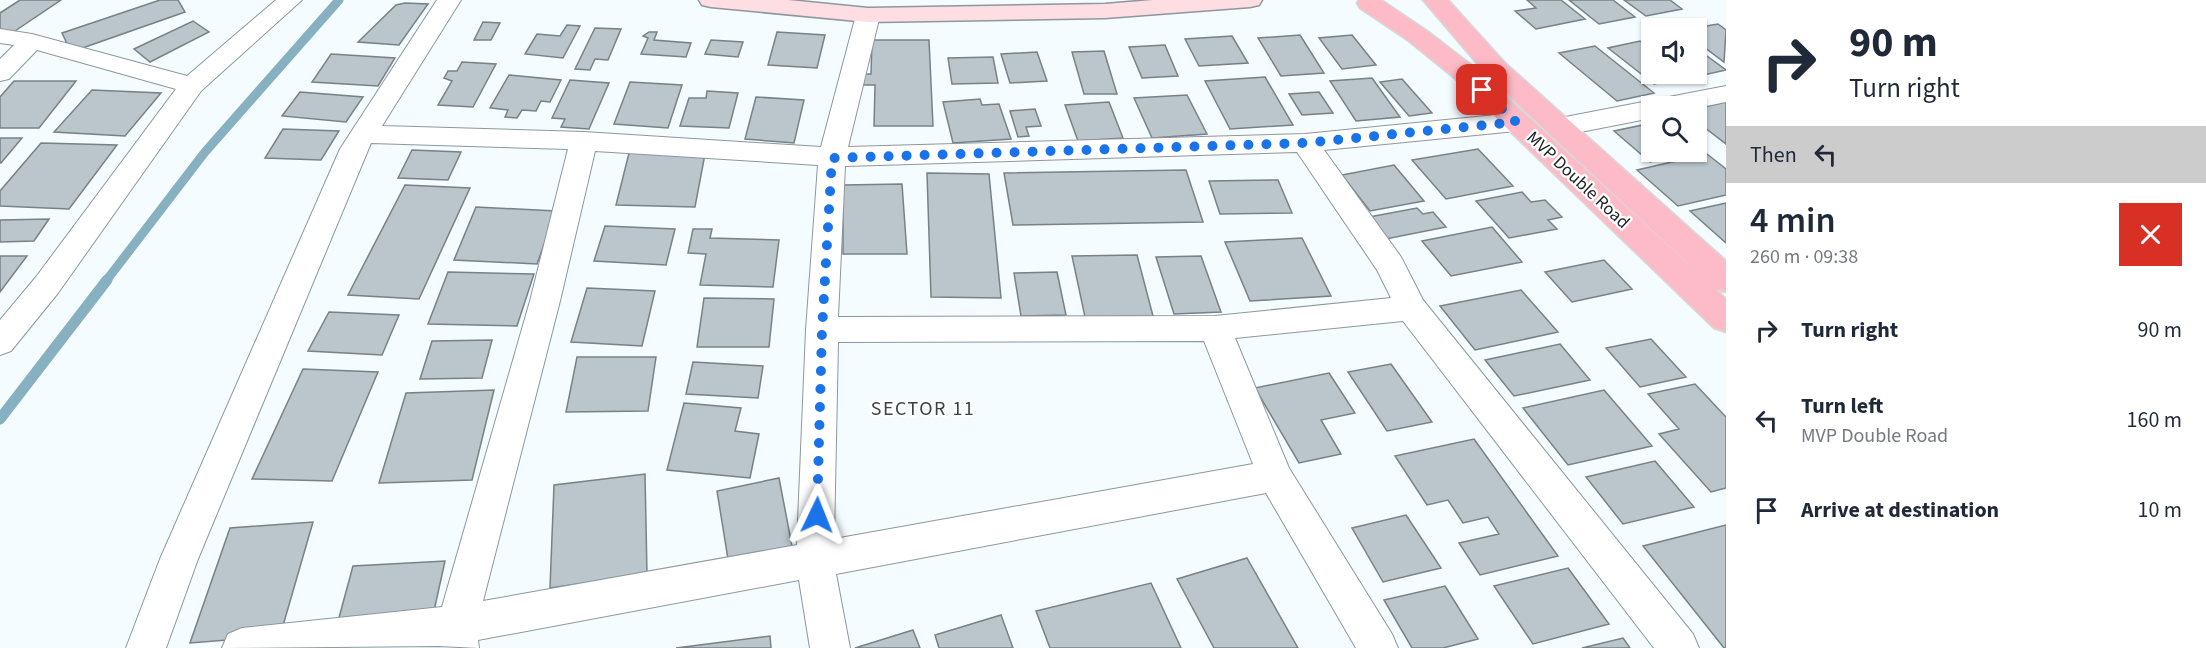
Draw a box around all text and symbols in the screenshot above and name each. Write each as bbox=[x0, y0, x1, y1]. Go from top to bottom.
text: 90 m bbox=[1849, 13, 1938, 73]
map controls bbox=[1641, 18, 1707, 162]
button: sound bbox=[1641, 18, 1707, 84]
icon: right bbox=[1750, 24, 1828, 102]
pin bbox=[1456, 64, 1507, 115]
text: Turn right bbox=[1849, 69, 1960, 108]
icon: arrive bbox=[1465, 73, 1498, 106]
button: search bbox=[1641, 96, 1707, 162]
street label: MVP Double Road bbox=[1521, 126, 1635, 234]
icon: left bbox=[1809, 138, 1842, 171]
text: Then bbox=[1750, 139, 1797, 171]
text: 4 min bbox=[1750, 195, 1836, 246]
button: close bbox=[2119, 203, 2182, 266]
text: 260 m · 09:38 bbox=[1750, 243, 1858, 271]
icon: right bbox=[1750, 314, 1783, 347]
text: Turn right bbox=[1801, 314, 1898, 346]
text: 90 m bbox=[2137, 314, 2182, 346]
text: Turn left bbox=[1801, 390, 1883, 422]
district label: SECTOR 11 bbox=[871, 395, 975, 423]
icon: left bbox=[1750, 404, 1783, 437]
text: 160 m bbox=[2127, 404, 2182, 436]
text: MVP Double Road bbox=[1801, 422, 1948, 450]
position arrow bbox=[785, 483, 849, 547]
icon: arrive bbox=[1750, 494, 1783, 527]
text: Arrive at destination bbox=[1801, 494, 1999, 526]
text: 10 m bbox=[2137, 494, 2182, 526]

